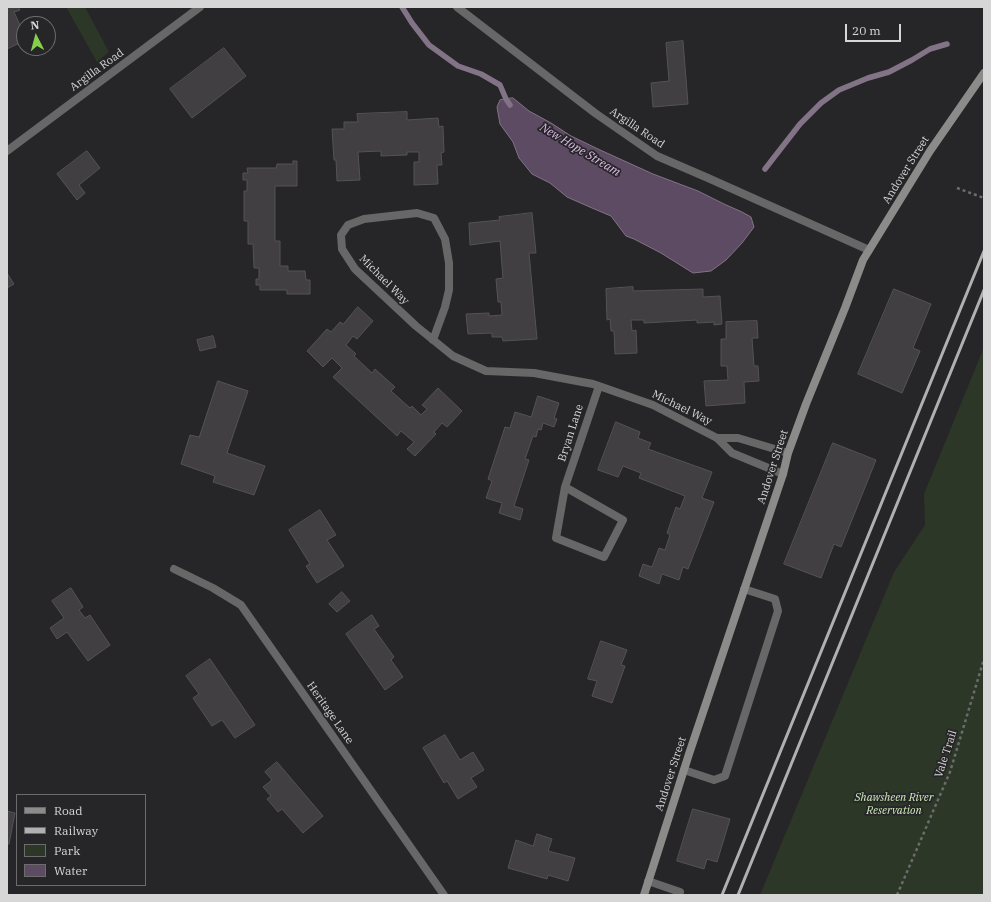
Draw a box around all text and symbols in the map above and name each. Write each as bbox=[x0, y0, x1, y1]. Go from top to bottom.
north arrow bbox=[16, 16, 56, 56]
scale bar bbox=[847, 16, 903, 42]
text: N bbox=[30, 18, 40, 32]
text: 20 m bbox=[852, 23, 881, 38]
street label: Argilla Road bbox=[68, 46, 126, 94]
street label: Argilla Road bbox=[607, 105, 667, 151]
water label: New Hope Stream bbox=[537, 120, 623, 180]
street label: Andover Street bbox=[880, 134, 932, 206]
street label: Michael Way bbox=[356, 252, 412, 308]
street label: Michael Way bbox=[650, 388, 714, 428]
street label: Bryan Lane bbox=[556, 403, 586, 463]
street label: Andover Street bbox=[755, 428, 791, 506]
street label: Heritage Lane bbox=[304, 679, 356, 747]
street label: Vale Trail bbox=[932, 729, 960, 779]
street label: Andover Street bbox=[653, 735, 689, 813]
park label: Shawsheen River Reservation bbox=[855, 791, 933, 817]
legend bbox=[16, 794, 146, 886]
text: Road bbox=[54, 803, 83, 818]
text: Railway bbox=[54, 823, 98, 838]
text: Park bbox=[54, 843, 80, 858]
text: Water bbox=[54, 863, 87, 878]

